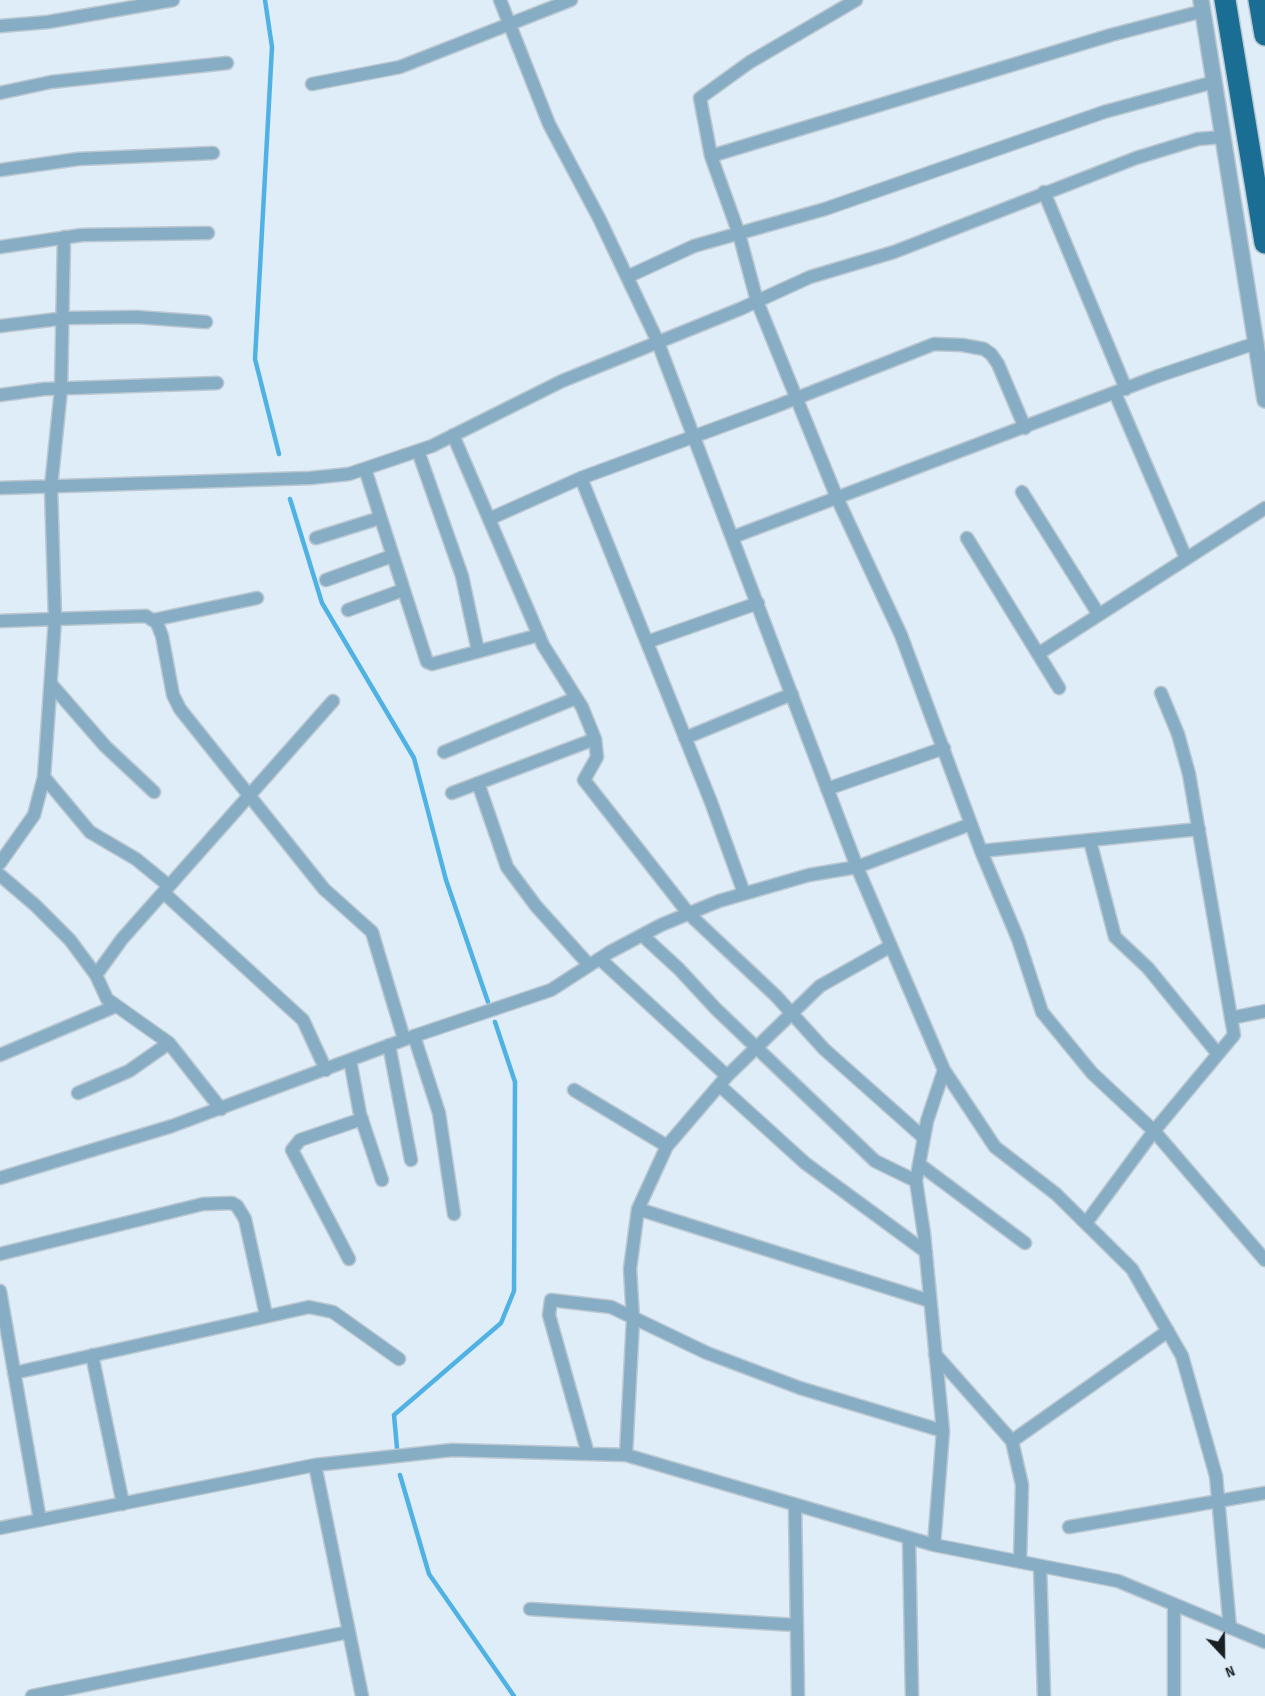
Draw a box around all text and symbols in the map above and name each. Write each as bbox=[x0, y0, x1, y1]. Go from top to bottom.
north arrow bbox=[1193, 1624, 1253, 1684]
text: N bbox=[1222, 1661, 1237, 1682]

